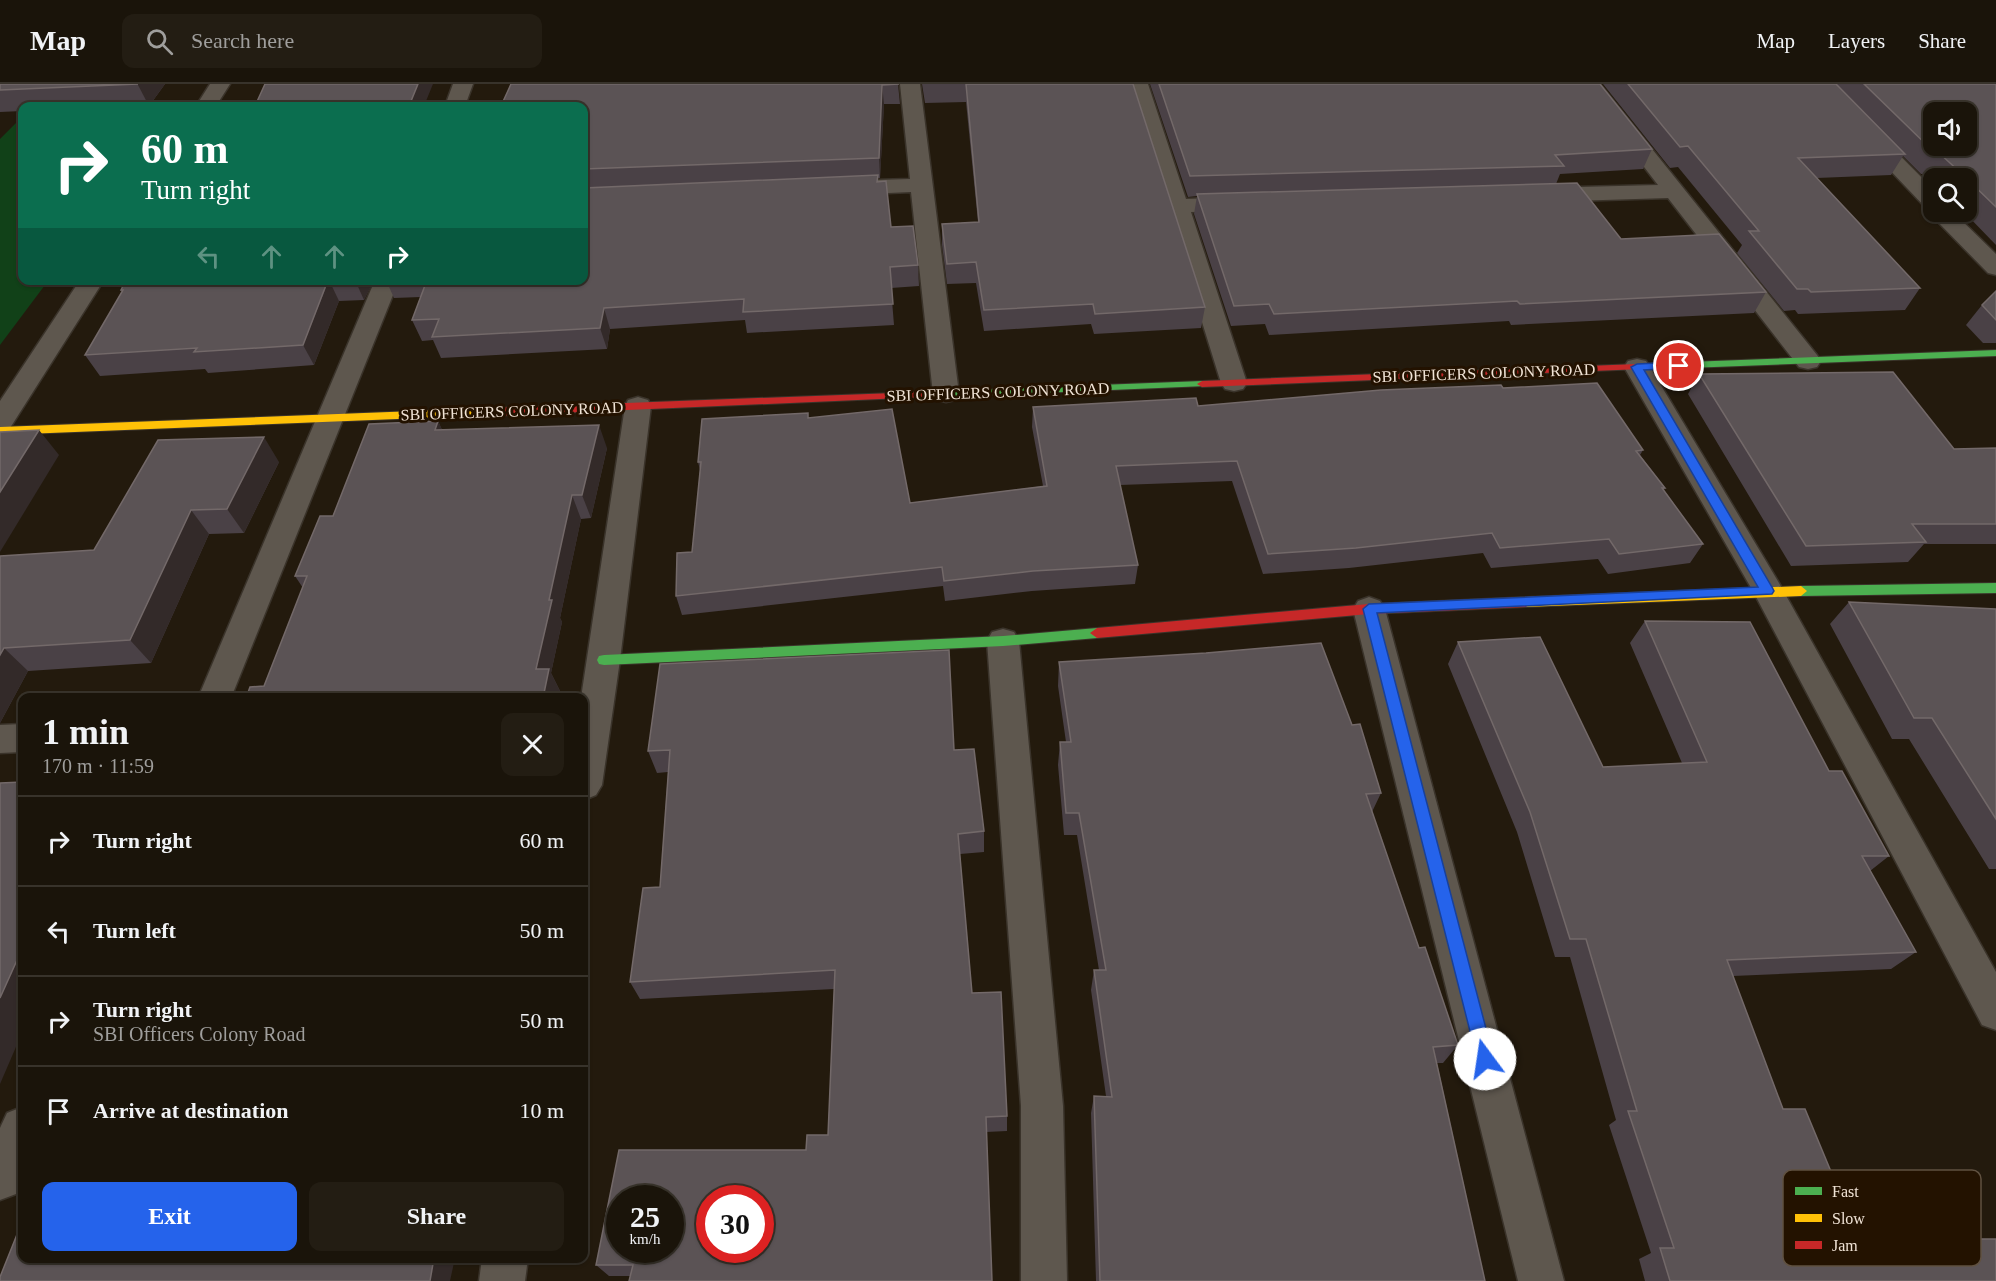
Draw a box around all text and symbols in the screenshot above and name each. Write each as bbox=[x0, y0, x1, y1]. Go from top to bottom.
search box bbox=[122, 14, 542, 68]
text: Map bbox=[30, 25, 86, 56]
icon: search bbox=[143, 25, 176, 58]
text: Search here bbox=[191, 28, 294, 53]
text: Map bbox=[1757, 29, 1795, 53]
text: Layers bbox=[1828, 29, 1885, 53]
text: Share bbox=[1918, 29, 1966, 53]
map controls bbox=[1923, 102, 1977, 222]
button: sound bbox=[1923, 102, 1977, 156]
icon: right bbox=[42, 126, 120, 204]
text: 60 m bbox=[141, 126, 229, 172]
button: search bbox=[1923, 168, 1977, 222]
text: Turn right bbox=[141, 175, 250, 205]
icon: left bbox=[192, 240, 225, 273]
icon: ahead bbox=[255, 240, 288, 273]
icon: ahead bbox=[318, 240, 351, 273]
icon: right bbox=[381, 240, 414, 273]
pin bbox=[1653, 340, 1704, 391]
icon: arrive bbox=[1662, 349, 1695, 382]
street label: SBI OFFICERS COLONY ROAD bbox=[1372, 361, 1596, 385]
street label: SBI OFFICERS COLONY ROAD bbox=[886, 380, 1110, 404]
street label: SBI OFFICERS COLONY ROAD bbox=[400, 399, 624, 423]
text: 1 min bbox=[42, 712, 129, 752]
button: close bbox=[501, 713, 564, 776]
text: 170 m · 11:59 bbox=[42, 755, 154, 777]
icon: right bbox=[42, 825, 75, 858]
text: Turn right bbox=[93, 828, 192, 853]
text: 60 m bbox=[519, 828, 564, 853]
icon: left bbox=[42, 915, 75, 948]
text: Turn left bbox=[93, 918, 176, 943]
text: 50 m bbox=[519, 918, 564, 943]
text: Turn right bbox=[93, 997, 192, 1022]
icon: right bbox=[42, 1005, 75, 1038]
text: 50 m bbox=[519, 1008, 564, 1033]
text: SBI Officers Colony Road bbox=[93, 1023, 305, 1045]
position arrow bbox=[1453, 1027, 1517, 1091]
icon: arrive bbox=[42, 1095, 75, 1128]
text: Arrive at destination bbox=[93, 1098, 289, 1123]
text: 10 m bbox=[519, 1098, 564, 1123]
legend bbox=[1783, 1170, 1981, 1266]
button: Exit bbox=[42, 1182, 297, 1251]
button: Share bbox=[309, 1182, 564, 1251]
text: Fast bbox=[1832, 1183, 1859, 1200]
speed limit sign: 30 bbox=[696, 1185, 774, 1263]
text: 25 bbox=[630, 1200, 660, 1233]
text: Slow bbox=[1832, 1210, 1865, 1227]
text: km/h bbox=[630, 1231, 660, 1247]
text: Jam bbox=[1832, 1237, 1858, 1254]

